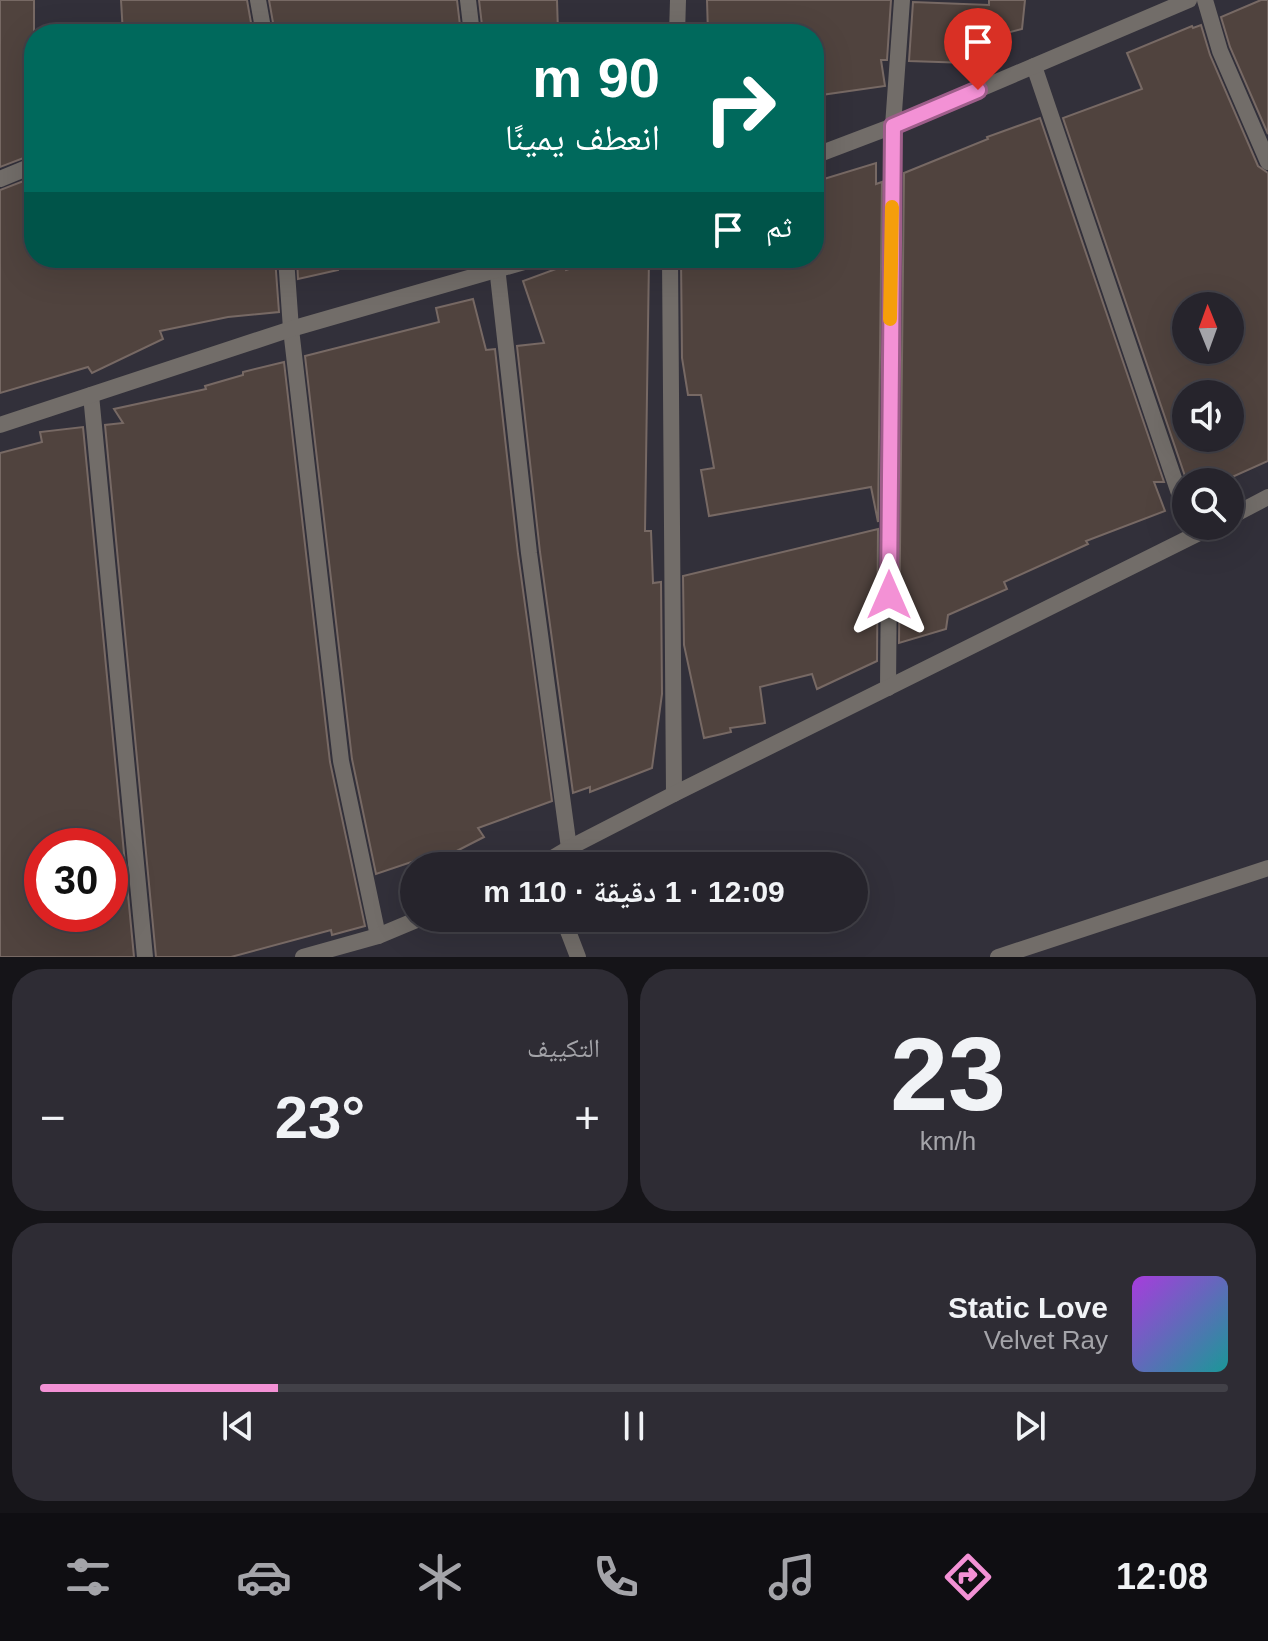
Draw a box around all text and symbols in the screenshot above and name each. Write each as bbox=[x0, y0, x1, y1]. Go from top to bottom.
pin bbox=[944, 8, 1012, 90]
icon: arrive bbox=[956, 20, 1000, 64]
text: 90 m bbox=[532, 46, 660, 109]
icon: right bbox=[688, 56, 792, 160]
text: انعطف يمينًا bbox=[505, 117, 660, 158]
icon: arrive bbox=[706, 208, 750, 252]
text: ثم bbox=[766, 210, 792, 243]
north arrow bbox=[1172, 292, 1244, 364]
map controls bbox=[1172, 292, 1244, 540]
button: sound bbox=[1172, 380, 1244, 452]
button: search bbox=[1172, 468, 1244, 540]
position arrow bbox=[847, 553, 931, 637]
speed limit sign: 30 bbox=[24, 828, 128, 932]
text: 12:09 · 1 دقيقة · 110 m bbox=[483, 875, 785, 908]
text: 23 bbox=[890, 1016, 1006, 1132]
text: التكييف bbox=[527, 1033, 600, 1063]
text: 23° bbox=[275, 1084, 365, 1151]
text: − bbox=[40, 1093, 66, 1142]
text: + bbox=[574, 1093, 600, 1142]
text: km/h bbox=[920, 1126, 976, 1156]
text: Static Love bbox=[948, 1291, 1108, 1324]
text: Velvet Ray bbox=[984, 1325, 1108, 1355]
icon: previous bbox=[216, 1404, 260, 1448]
icon: pause bbox=[612, 1404, 656, 1448]
icon: next bbox=[1008, 1404, 1052, 1448]
icon: filters bbox=[60, 1549, 116, 1605]
icon: car bbox=[236, 1549, 292, 1605]
icon: climate bbox=[412, 1549, 468, 1605]
icon: phone bbox=[588, 1549, 644, 1605]
icon: music bbox=[764, 1549, 820, 1605]
icon: directions bbox=[940, 1549, 996, 1605]
text: 12:08 bbox=[1116, 1556, 1208, 1597]

